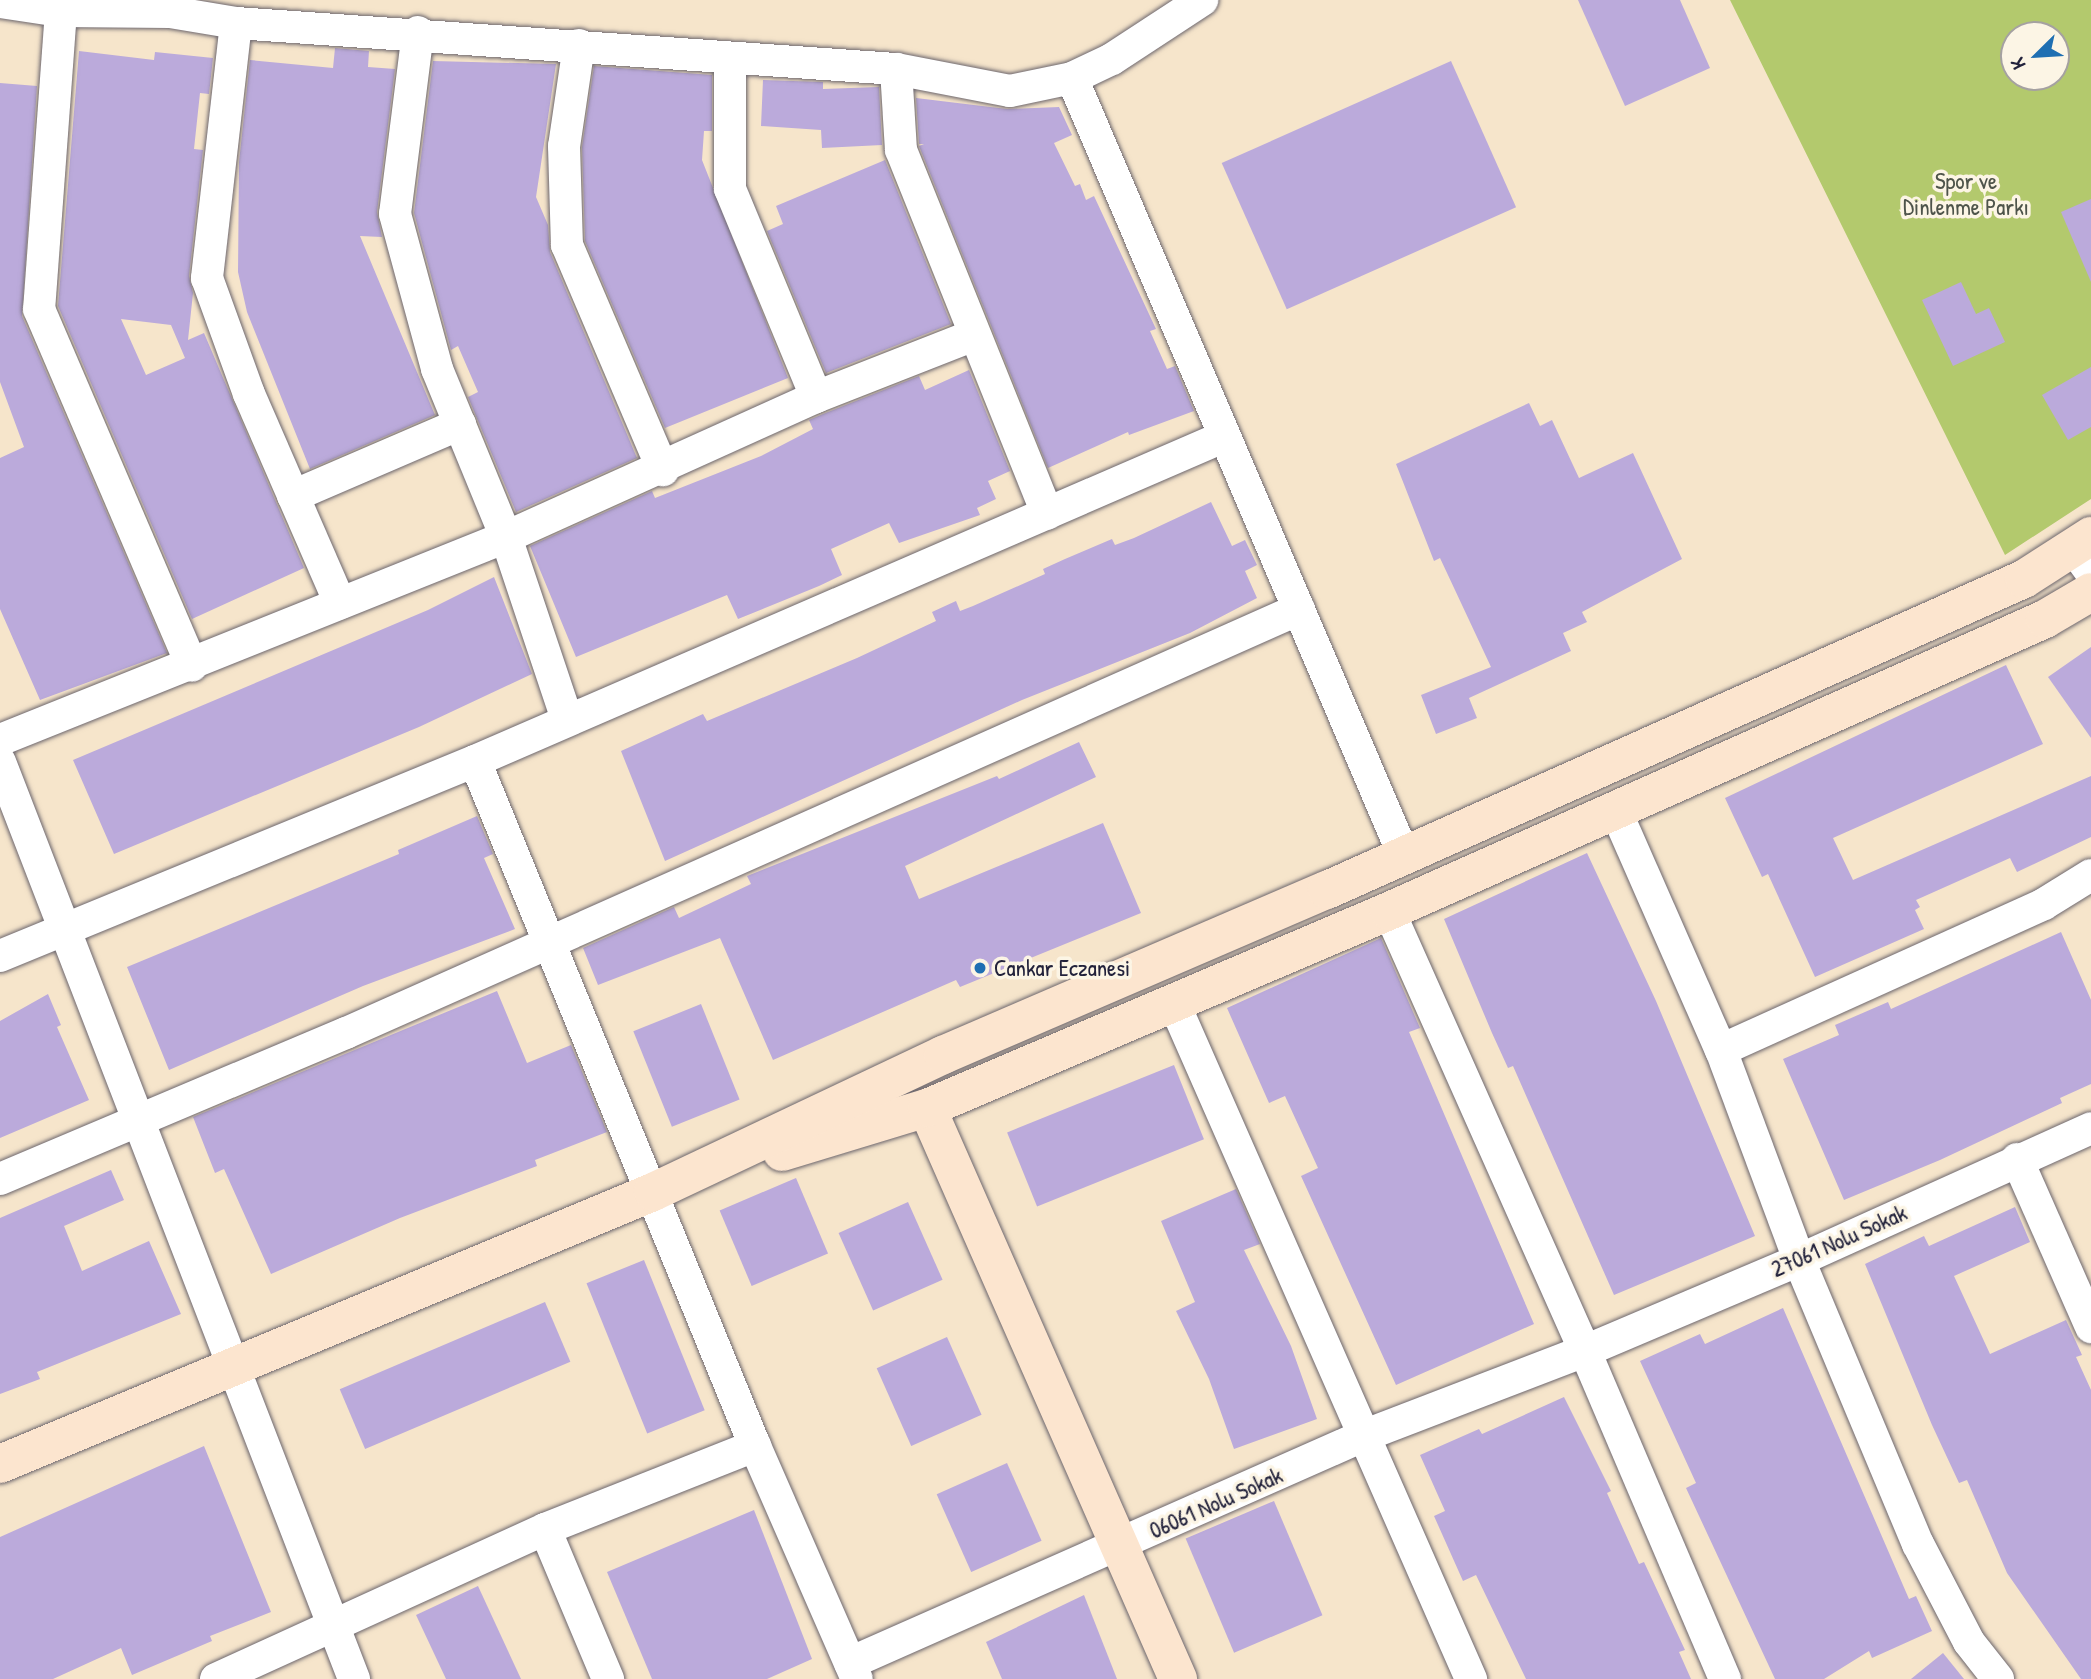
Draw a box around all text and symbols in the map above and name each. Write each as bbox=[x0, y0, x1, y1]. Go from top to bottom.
north arrow bbox=[2000, 21, 2070, 91]
text: K bbox=[2004, 54, 2032, 74]
park label: Spor ve Dinlenme Parkı bbox=[1903, 167, 2029, 221]
place label: Cankar Eczanesi bbox=[994, 954, 1130, 982]
marker: Cankar Eczanesi bbox=[972, 960, 988, 976]
street label: 27061 Nolu Sokak bbox=[1767, 1199, 1911, 1283]
street label: 06061 Nolu Sokak bbox=[1145, 1461, 1287, 1545]

